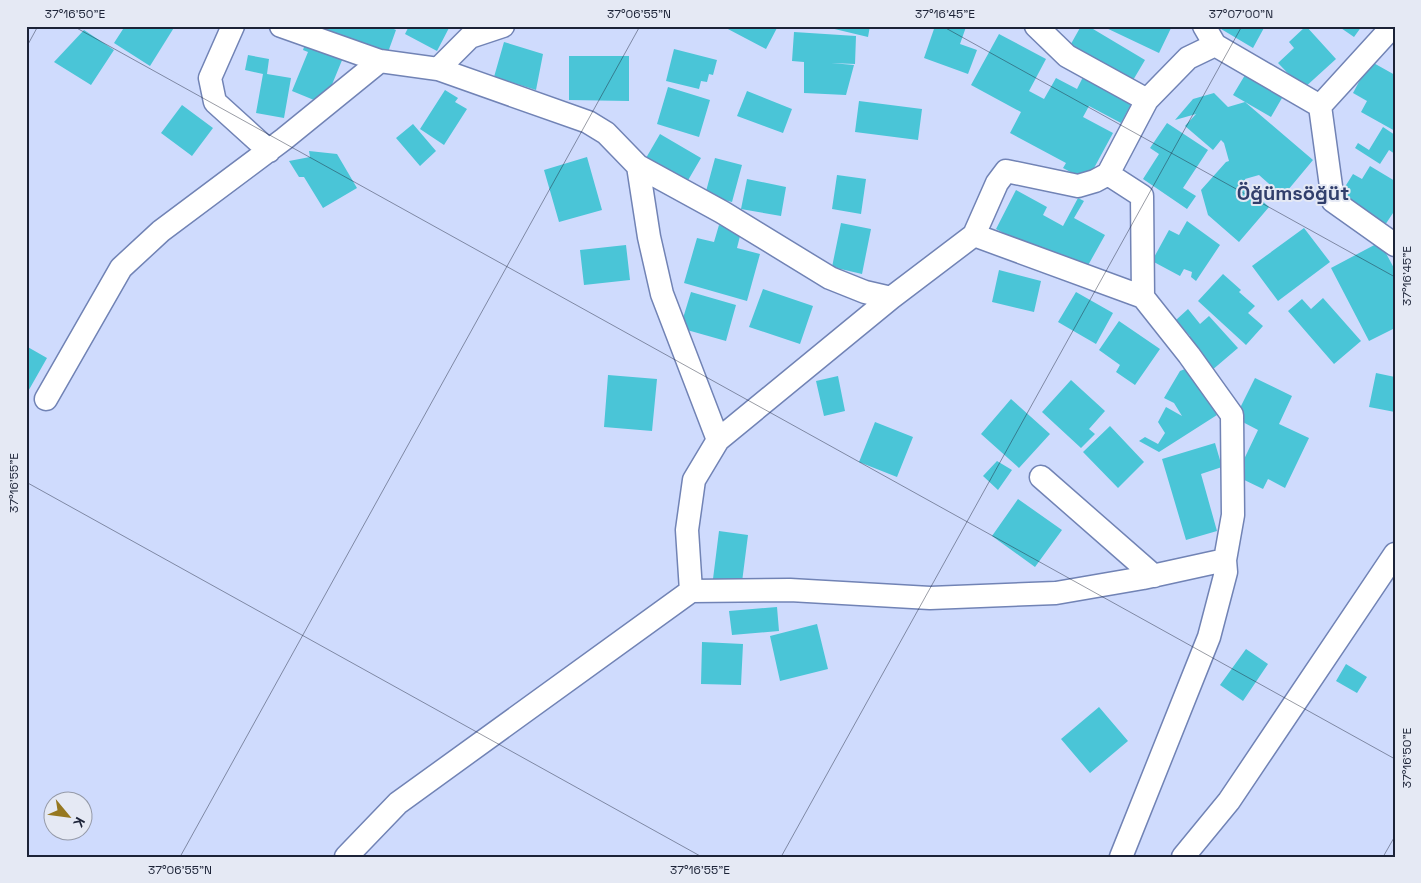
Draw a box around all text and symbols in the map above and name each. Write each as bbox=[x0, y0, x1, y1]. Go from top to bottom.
text: 37°16'50"E bbox=[45, 6, 106, 22]
text: 37°06'55"N bbox=[607, 6, 671, 22]
text: 37°16'45"E bbox=[915, 6, 975, 22]
text: 37°07'00"N bbox=[1209, 6, 1273, 22]
district label: Öğümsöğüt bbox=[1237, 180, 1349, 206]
text: 37°16'45"E bbox=[1399, 246, 1415, 306]
text: 37°16'55"E bbox=[6, 453, 22, 513]
text: 37°16'50"E bbox=[1399, 727, 1415, 788]
north arrow bbox=[42, 790, 92, 840]
text: K bbox=[69, 814, 89, 831]
text: 37°06'55"N bbox=[148, 862, 212, 878]
text: 37°16'55"E bbox=[670, 862, 730, 878]

